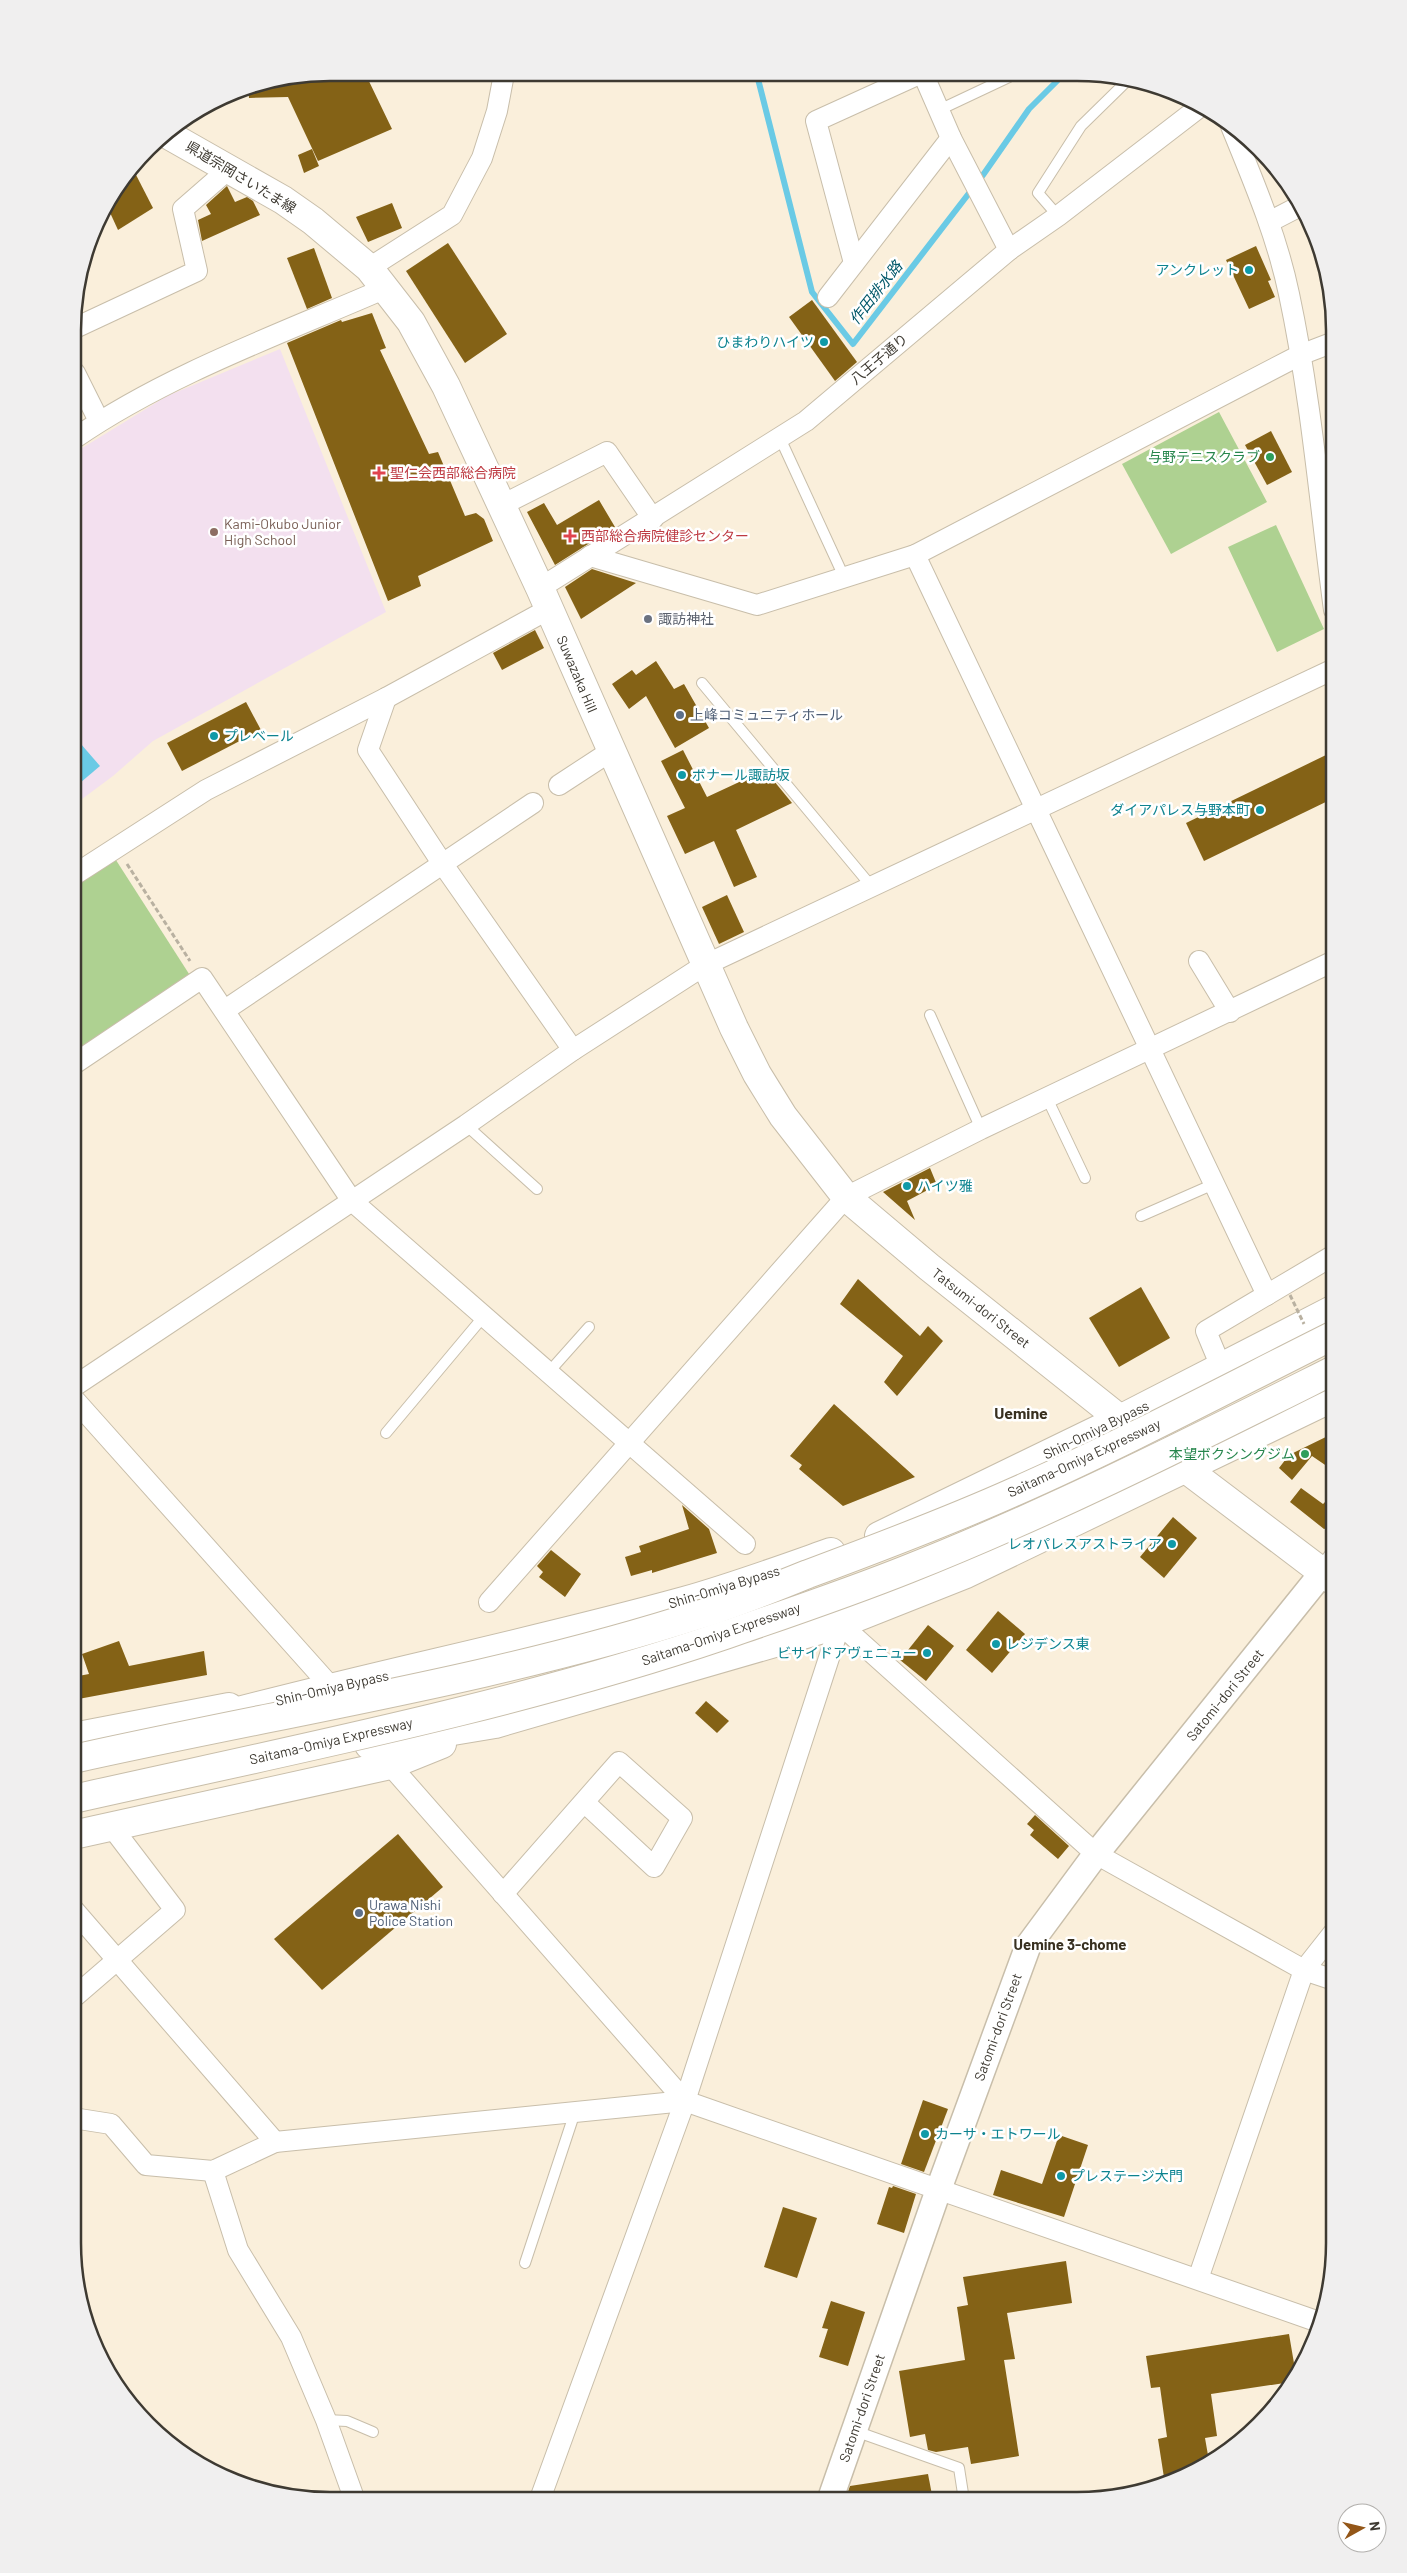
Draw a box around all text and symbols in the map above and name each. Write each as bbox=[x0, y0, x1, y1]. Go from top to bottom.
street label: 県道宗岡さいたま線 bbox=[183, 137, 299, 216]
water label: 作田排水路 bbox=[845, 256, 907, 327]
place label: アンクレット bbox=[1156, 261, 1239, 278]
marker: アンクレット bbox=[1243, 264, 1255, 276]
street label: 八王子通り bbox=[846, 330, 911, 388]
place label: ひまわりハイツ bbox=[716, 333, 814, 350]
marker: ひまわりハイツ bbox=[818, 336, 830, 348]
place label: 与野テニスクラブ bbox=[1148, 448, 1260, 465]
marker: 与野テニスクラブ bbox=[1264, 451, 1276, 463]
place label: 聖仁会西部総合病院 bbox=[390, 464, 516, 481]
marker: 聖仁会西部総合病院 bbox=[372, 466, 386, 480]
place label: Kami-Okubo Junior High School bbox=[224, 515, 341, 548]
marker: Kami-Okubo Junior High School bbox=[208, 526, 220, 538]
place label: 西部総合病院健診センター bbox=[581, 527, 749, 544]
marker: 西部総合病院健診センター bbox=[563, 529, 577, 543]
place label: 諏訪神社 bbox=[658, 610, 714, 627]
marker: 諏訪神社 bbox=[642, 613, 654, 625]
street label: Suwazaka Hill bbox=[554, 633, 601, 715]
place label: 上峰コミュニティホール bbox=[690, 706, 843, 723]
marker: 上峰コミュニティホール bbox=[674, 709, 686, 721]
place label: プレベール bbox=[224, 727, 294, 744]
marker: プレベール bbox=[208, 730, 220, 742]
place label: ボナール諏訪坂 bbox=[692, 766, 790, 783]
marker: ボナール諏訪坂 bbox=[676, 769, 688, 781]
place label: ダイアパレス与野本町 bbox=[1110, 801, 1250, 818]
marker: ダイアパレス与野本町 bbox=[1254, 804, 1266, 816]
place label: ハイツ雅 bbox=[917, 1177, 973, 1194]
marker: ハイツ雅 bbox=[901, 1180, 913, 1192]
street label: Tatsumi-dori Street bbox=[929, 1264, 1034, 1351]
street label: Shin-Omiya Bypass bbox=[1040, 1396, 1152, 1463]
district label: Uemine bbox=[994, 1403, 1048, 1422]
street label: Saitama-Omiya Expressway bbox=[1005, 1414, 1164, 1501]
place label: 本望ボクシングジム bbox=[1169, 1445, 1295, 1462]
marker: 本望ボクシングジム bbox=[1299, 1448, 1311, 1460]
place label: レオパレスアストライア bbox=[1008, 1535, 1162, 1552]
marker: レオパレスアストライア bbox=[1166, 1538, 1178, 1550]
street label: Shin-Omiya Bypass bbox=[666, 1561, 782, 1612]
street label: Saitama-Omiya Expressway bbox=[639, 1598, 803, 1669]
place label: レジデンス東 bbox=[1006, 1635, 1090, 1652]
marker: レジデンス東 bbox=[990, 1638, 1002, 1650]
place label: ビサイドアヴェニュー bbox=[777, 1644, 917, 1661]
street label: Satomi-dori Street bbox=[1182, 1645, 1267, 1744]
marker: ビサイドアヴェニュー bbox=[921, 1647, 933, 1659]
street label: Shin-Omiya Bypass bbox=[274, 1666, 390, 1709]
street label: Saitama-Omiya Expressway bbox=[248, 1713, 415, 1768]
place label: Urawa Nishi Police Station bbox=[369, 1896, 453, 1929]
marker: Urawa Nishi Police Station bbox=[353, 1907, 365, 1919]
district label: Uemine 3-chome bbox=[1014, 1935, 1126, 1953]
street label: Satomi-dori Street bbox=[970, 1971, 1025, 2083]
place label: カーサ・エトワール bbox=[935, 2125, 1061, 2142]
marker: カーサ・エトワール bbox=[919, 2128, 931, 2140]
place label: プレステージ大門 bbox=[1071, 2167, 1183, 2184]
marker: プレステージ大門 bbox=[1055, 2170, 1067, 2182]
street label: Satomi-dori Street bbox=[835, 2351, 888, 2464]
north arrow bbox=[1337, 2503, 1387, 2553]
text: N bbox=[1366, 2520, 1384, 2532]

